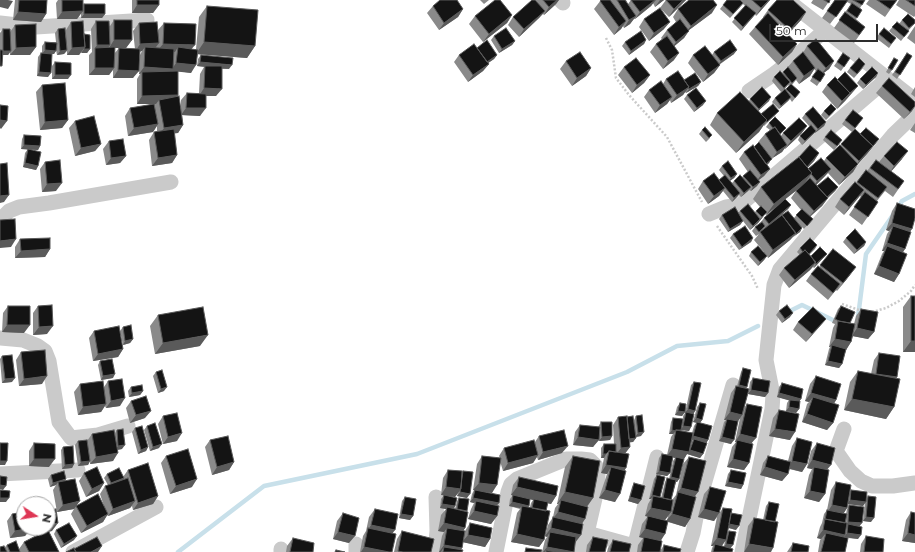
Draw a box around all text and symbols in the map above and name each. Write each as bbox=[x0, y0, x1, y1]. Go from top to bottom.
scale bar bbox=[771, 16, 880, 42]
text: 50 m bbox=[776, 23, 807, 38]
north arrow bbox=[16, 496, 56, 536]
text: N bbox=[39, 512, 55, 524]

